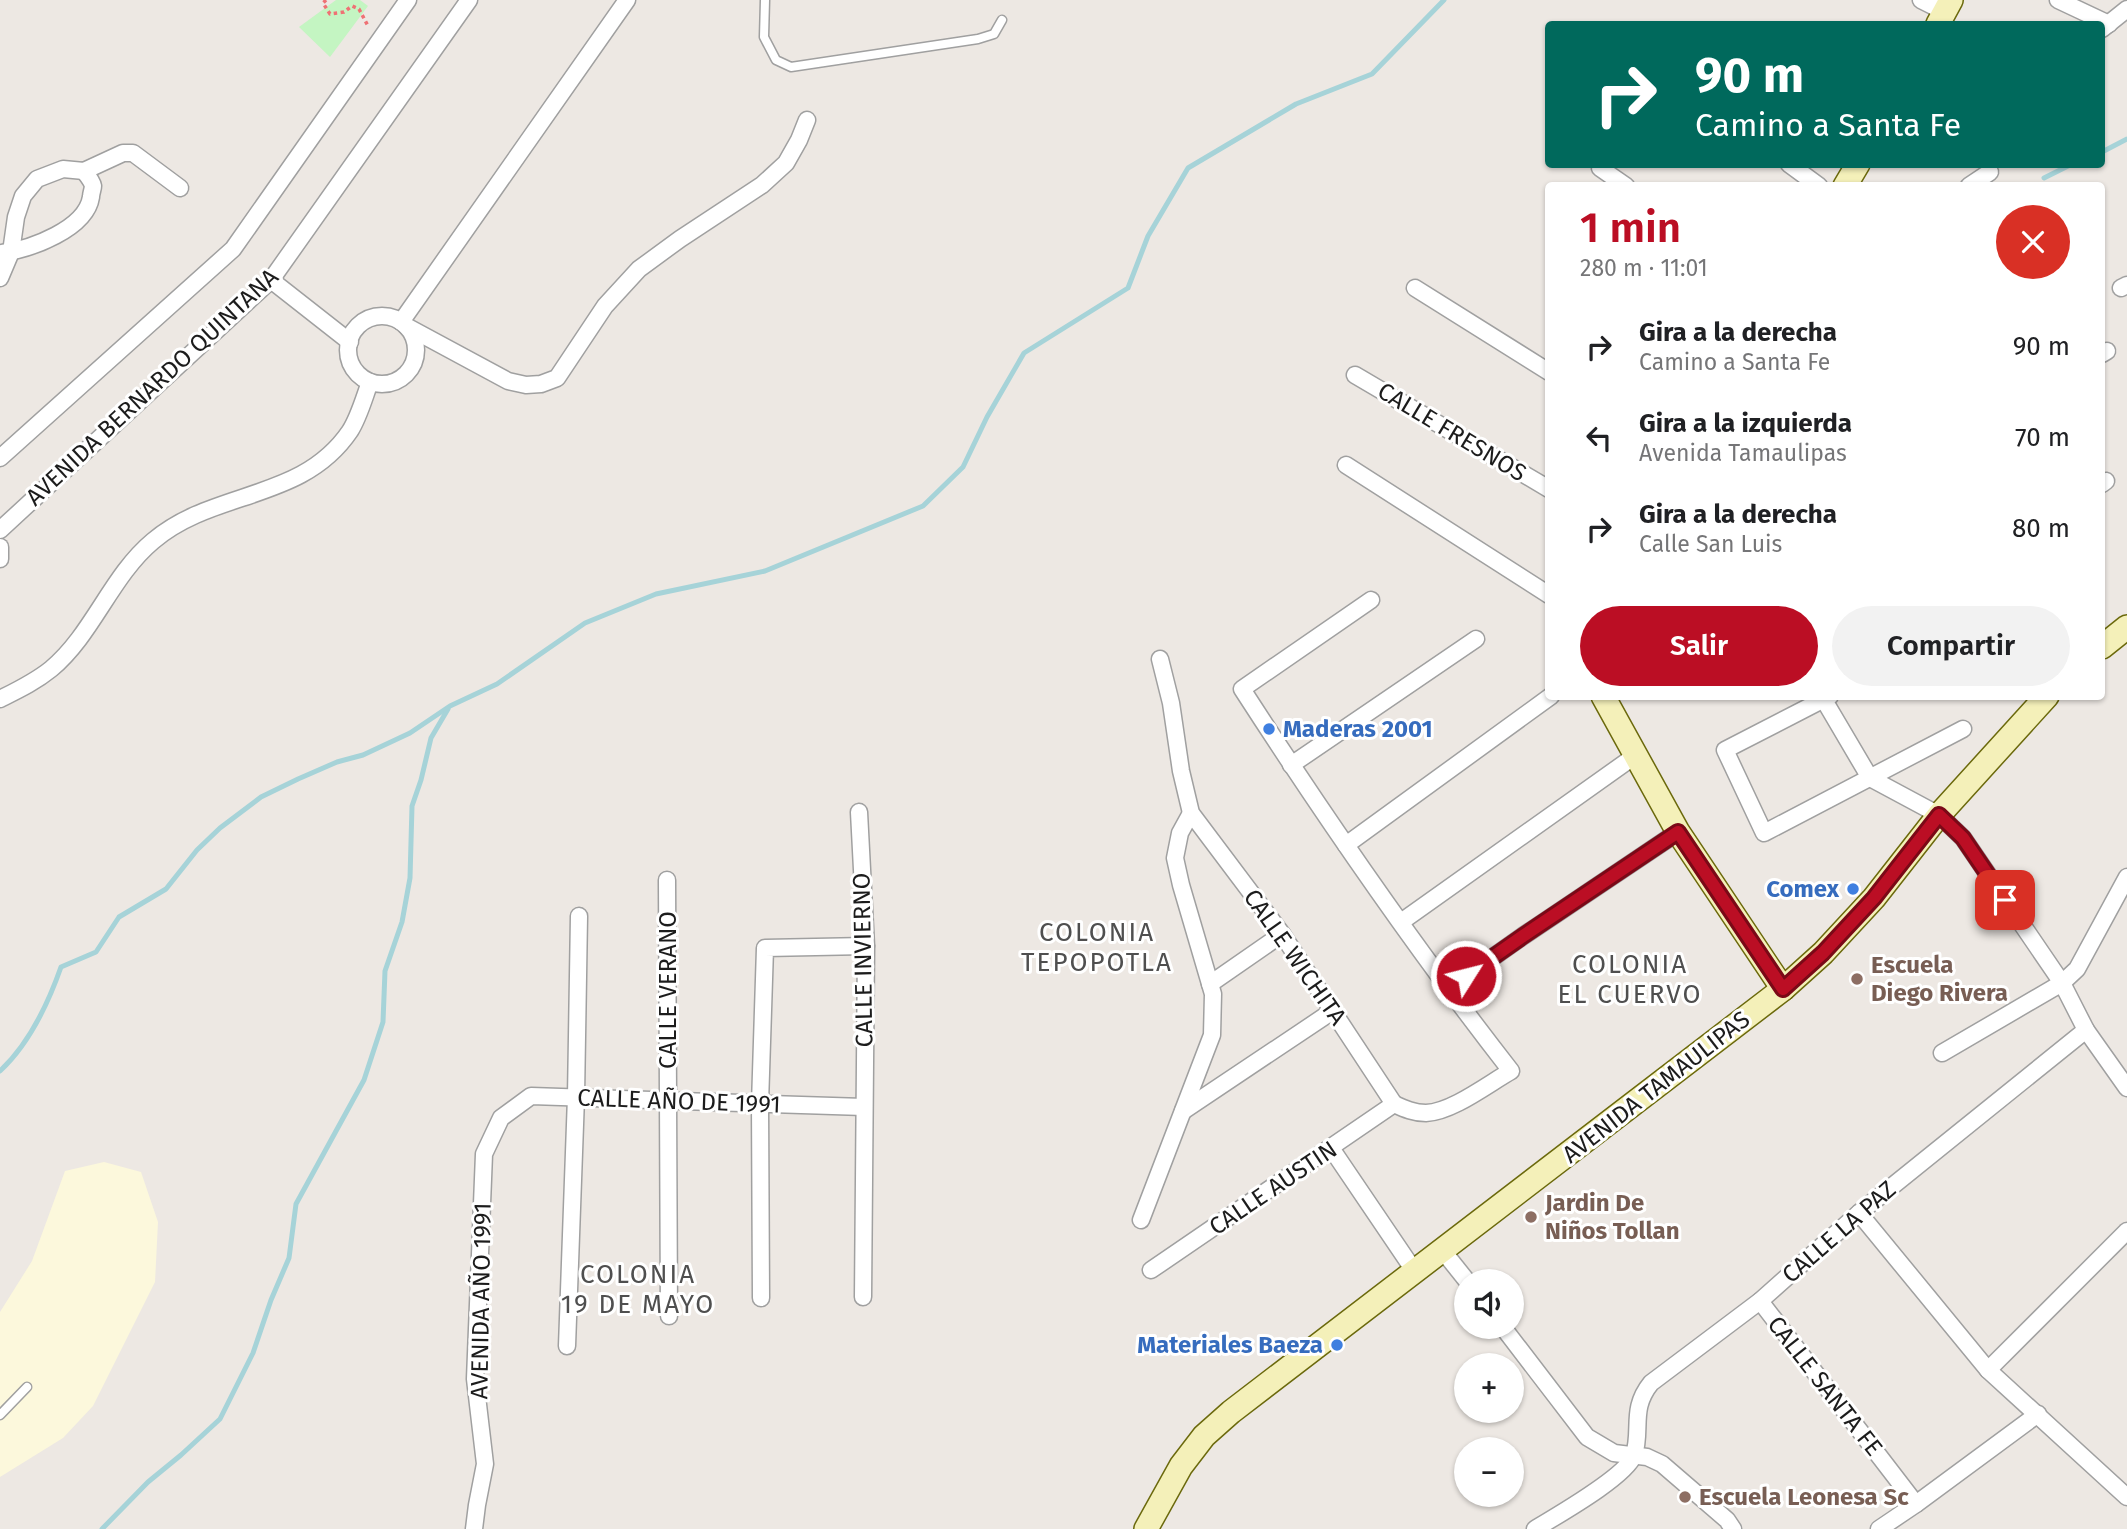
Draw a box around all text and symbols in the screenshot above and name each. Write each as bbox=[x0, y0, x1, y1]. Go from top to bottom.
text: 90 m bbox=[1695, 46, 1804, 105]
icon: right bbox=[1580, 49, 1671, 140]
text: Camino a Santa Fe bbox=[1695, 106, 1961, 144]
text: 1 min bbox=[1580, 203, 1681, 253]
button: close bbox=[1996, 205, 2070, 279]
text: 280 m · 11:01 bbox=[1580, 254, 1708, 282]
street label: AVENIDA BERNARDO QUINTANA bbox=[20, 263, 284, 511]
text: Gira a la derecha bbox=[1639, 317, 1837, 348]
icon: right bbox=[1580, 328, 1618, 366]
text: 90 m bbox=[2013, 331, 2070, 362]
text: Camino a Santa Fe bbox=[1639, 348, 1830, 376]
street label: CALLE FRESNOS bbox=[1373, 377, 1531, 487]
text: Gira a la izquierda bbox=[1639, 408, 1852, 439]
icon: left bbox=[1580, 419, 1618, 457]
text: 70 m bbox=[2015, 422, 2070, 453]
text: Avenida Tamaulipas bbox=[1639, 439, 1847, 467]
text: Gira a la derecha bbox=[1639, 499, 1837, 530]
icon: right bbox=[1580, 510, 1618, 548]
text: 80 m bbox=[2012, 513, 2070, 544]
text: Calle San Luis bbox=[1639, 530, 1782, 558]
button: Salir bbox=[1580, 606, 1818, 686]
button: Compartir bbox=[1832, 606, 2070, 686]
place label: Maderas 2001 bbox=[1283, 715, 1433, 743]
marker: Maderas 2001 bbox=[1261, 721, 1277, 737]
pin bbox=[1975, 870, 2035, 930]
street label: CALLE INVIERNO bbox=[847, 872, 879, 1048]
place label: Comex bbox=[1766, 875, 1840, 903]
marker: Comex bbox=[1845, 881, 1861, 897]
icon: arrive bbox=[1986, 881, 2024, 919]
street label: CALLE WICHITA bbox=[1238, 884, 1352, 1030]
street label: CALLE VERANO bbox=[654, 911, 682, 1069]
district label: COLONIA TEPOPOTLA bbox=[1021, 917, 1173, 978]
position arrow bbox=[1429, 939, 1503, 1013]
district label: COLONIA EL CUERVO bbox=[1557, 949, 1703, 1010]
place label: Escuela Diego Rivera bbox=[1871, 951, 2008, 1007]
marker: Escuela Diego Rivera bbox=[1849, 971, 1865, 987]
street label: AVENIDA TAMAULIPAS bbox=[1557, 1005, 1755, 1169]
street label: CALLE AÑO DE 1991 bbox=[577, 1083, 781, 1119]
street label: CALLE AUSTIN bbox=[1204, 1135, 1342, 1241]
street label: CALLE LA PAZ bbox=[1777, 1175, 1901, 1289]
place label: Jardin De Niños Tollan bbox=[1544, 1189, 1680, 1245]
street label: AVENIDA AÑO 1991 bbox=[465, 1202, 497, 1400]
marker: Jardin De Niños Tollan bbox=[1523, 1209, 1539, 1225]
district label: COLONIA 19 DE MAYO bbox=[561, 1259, 715, 1320]
map controls bbox=[1454, 1269, 1524, 1507]
button: sound bbox=[1454, 1269, 1524, 1339]
street label: CALLE SANTA FE bbox=[1762, 1311, 1888, 1461]
place label: Materiales Baeza bbox=[1137, 1331, 1323, 1359]
marker: Materiales Baeza bbox=[1329, 1337, 1345, 1353]
button: + bbox=[1454, 1353, 1524, 1423]
button: − bbox=[1454, 1437, 1524, 1507]
place label: Escuela Leonesa Sc bbox=[1699, 1483, 1909, 1511]
marker: Escuela Leonesa Sc bbox=[1677, 1489, 1693, 1505]

